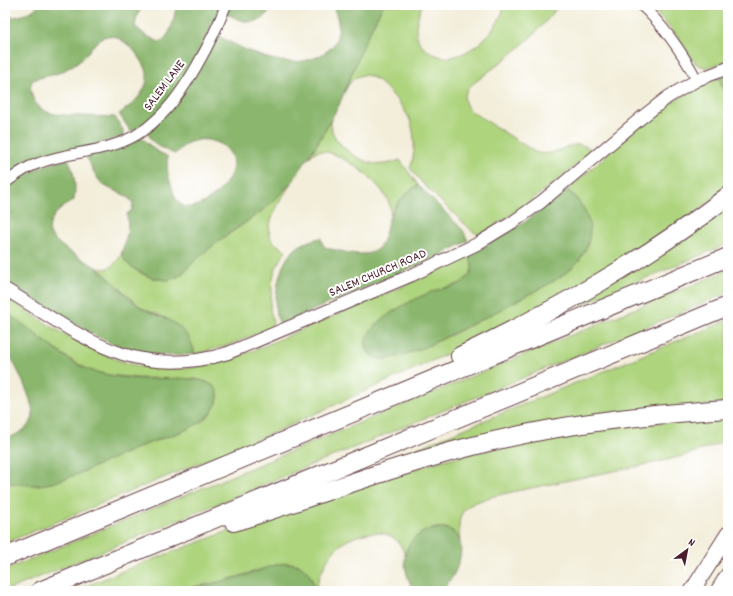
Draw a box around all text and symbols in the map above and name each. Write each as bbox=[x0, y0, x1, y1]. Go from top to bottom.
street label: SALEM LANE bbox=[140, 56, 191, 115]
street label: SALEM CHURCH ROAD bbox=[326, 245, 430, 303]
north arrow bbox=[667, 530, 707, 570]
text: N bbox=[685, 535, 698, 552]

